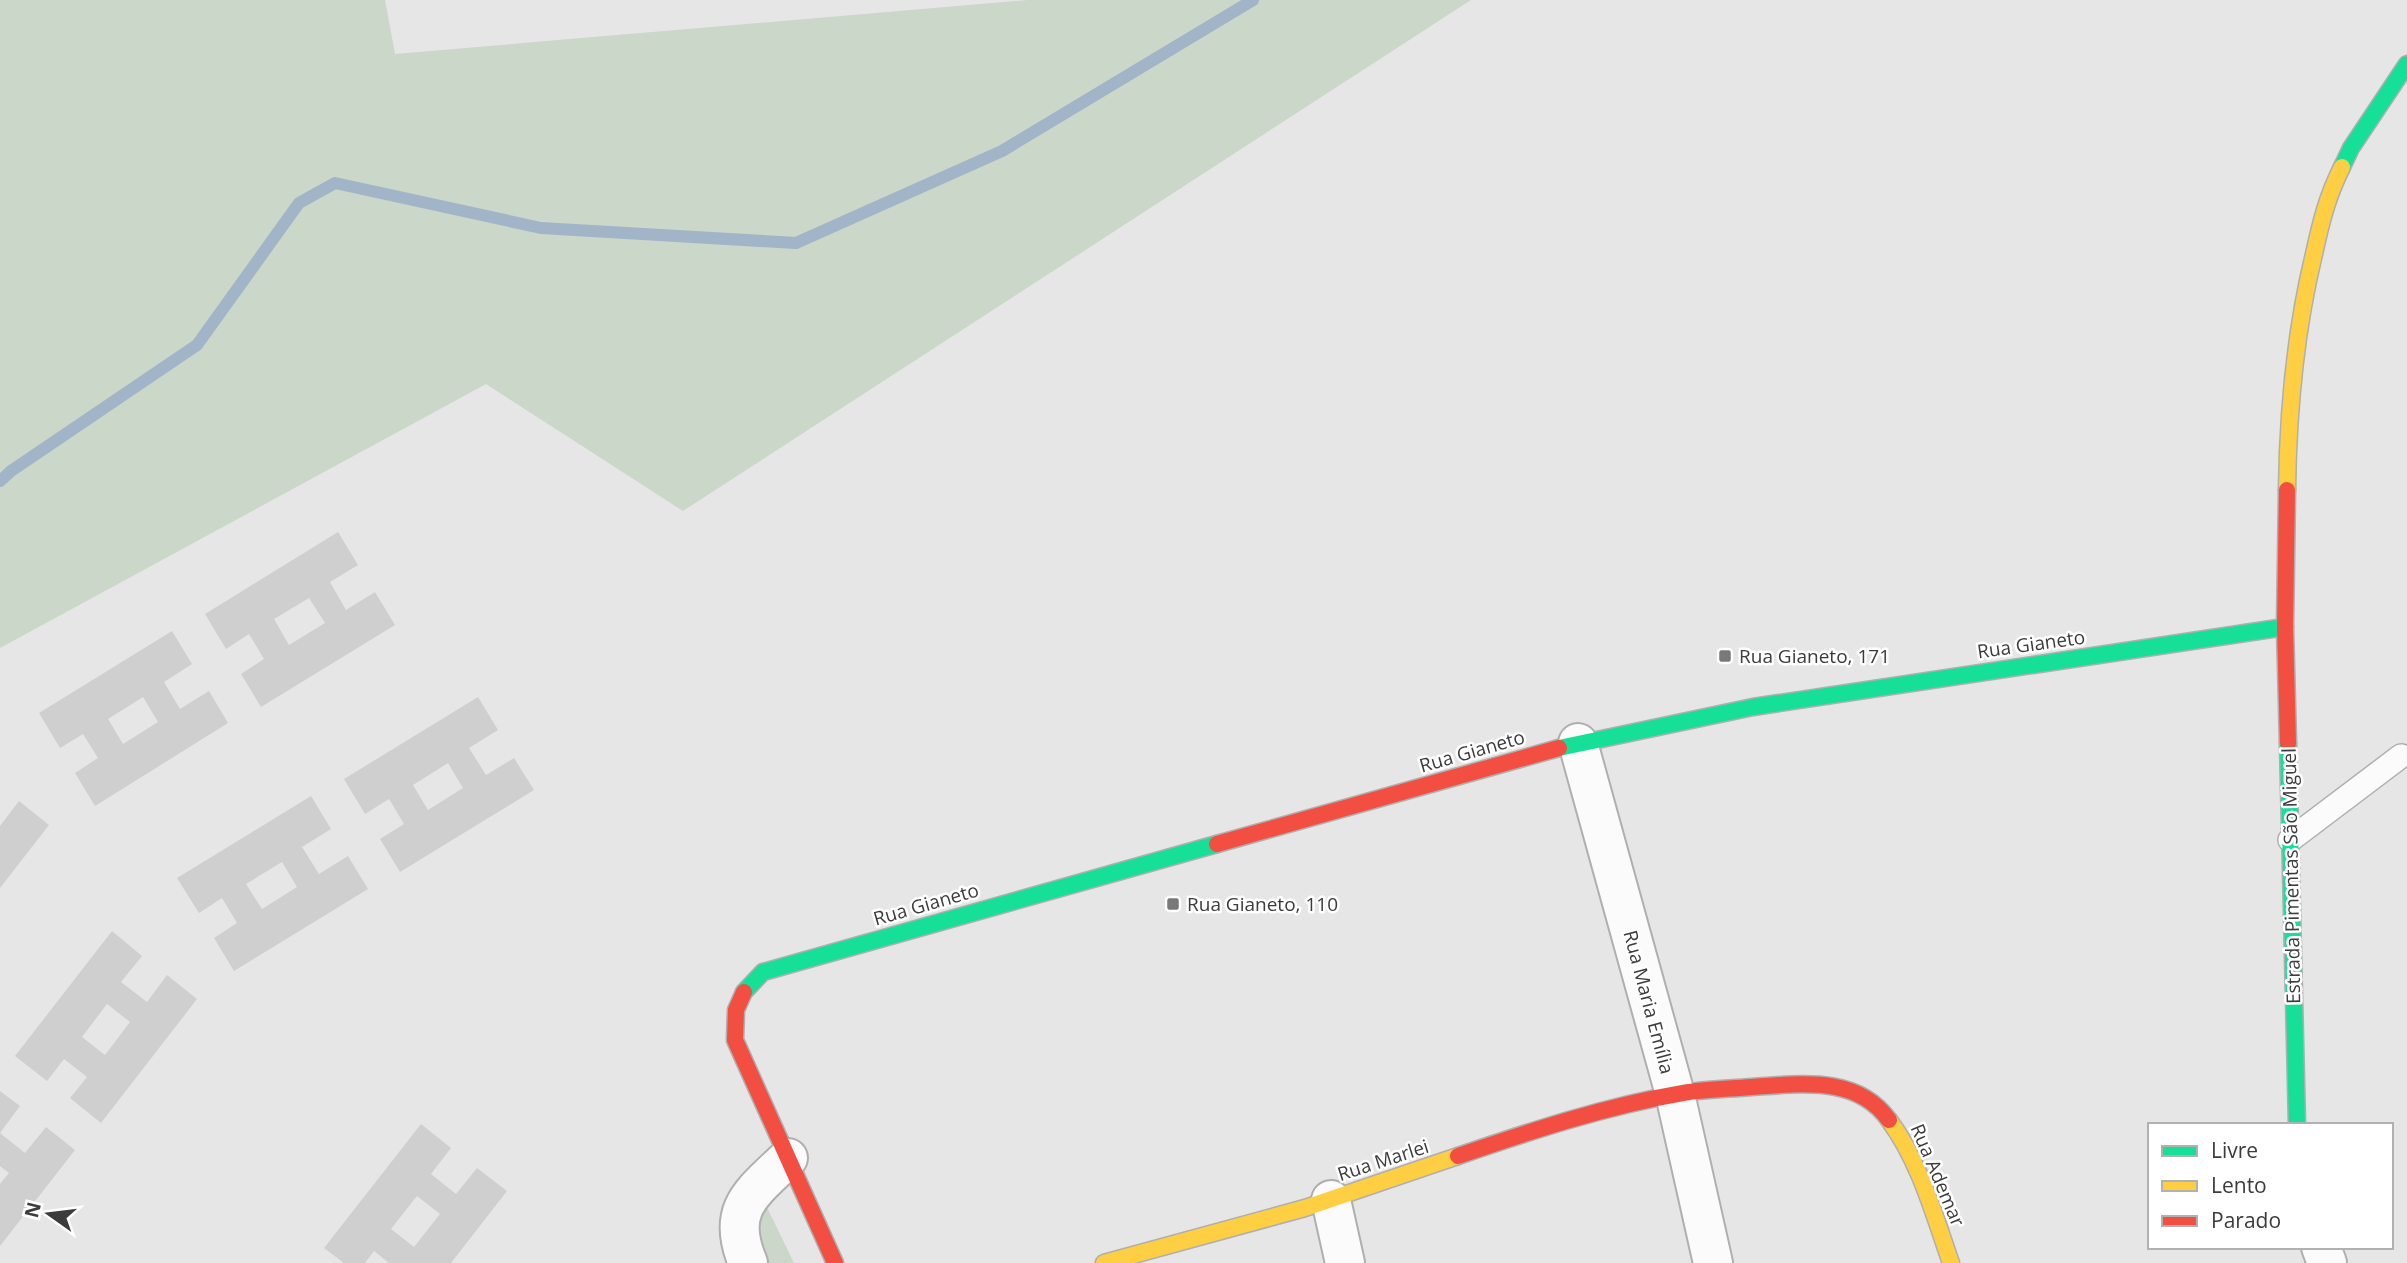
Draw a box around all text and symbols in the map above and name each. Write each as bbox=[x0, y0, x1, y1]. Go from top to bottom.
street label: Rua Gianeto bbox=[1975, 624, 2087, 664]
place label: Rua Gianeto, 171 bbox=[1739, 643, 1890, 669]
marker: Rua Gianeto, 171 bbox=[1717, 648, 1733, 664]
street label: Rua Gianeto bbox=[1416, 724, 1528, 778]
street label: Estrada Pimentas São Miguel bbox=[2276, 748, 2306, 1004]
street label: Rua Gianeto bbox=[870, 877, 982, 931]
place label: Rua Gianeto, 110 bbox=[1187, 891, 1338, 917]
marker: Rua Gianeto, 110 bbox=[1165, 896, 1181, 912]
street label: Rua Maria Emília bbox=[1617, 927, 1681, 1077]
street label: Rua Ademar bbox=[1905, 1120, 1971, 1231]
legend bbox=[2148, 1123, 2393, 1249]
street label: Rua Marlei bbox=[1334, 1133, 1432, 1187]
text: Livre bbox=[2211, 1136, 2258, 1164]
text: Lento bbox=[2211, 1171, 2267, 1199]
north arrow bbox=[14, 1179, 84, 1249]
text: N bbox=[18, 1199, 47, 1221]
text: Parado bbox=[2211, 1206, 2281, 1234]

